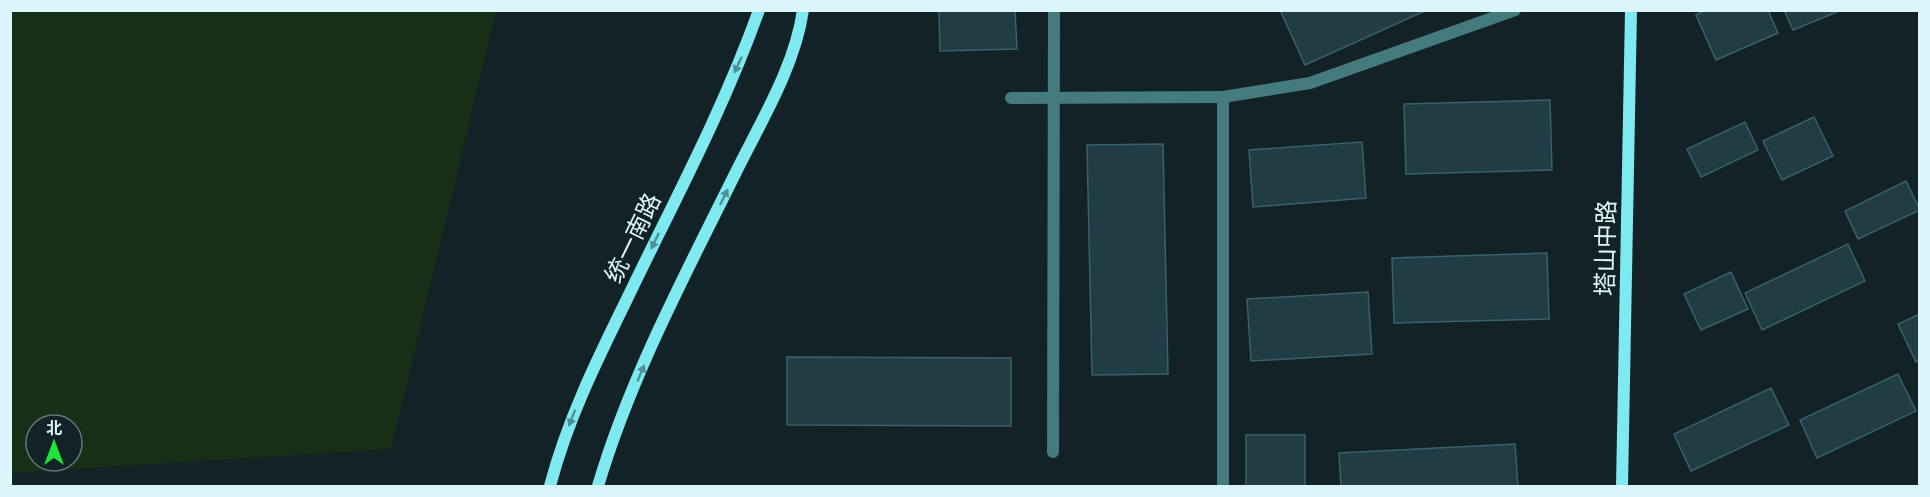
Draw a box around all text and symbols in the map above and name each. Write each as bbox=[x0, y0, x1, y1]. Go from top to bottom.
one-way arrow bbox=[734, 57, 743, 74]
one-way arrow bbox=[719, 188, 728, 205]
street label: 统一南路 bbox=[600, 189, 666, 287]
street label: 塔山中路 bbox=[1592, 200, 1620, 296]
one-way arrow bbox=[650, 233, 659, 250]
one-way arrow bbox=[637, 364, 646, 382]
one-way arrow bbox=[567, 409, 576, 427]
north arrow bbox=[24, 413, 84, 473]
text: 北 bbox=[46, 420, 62, 437]

